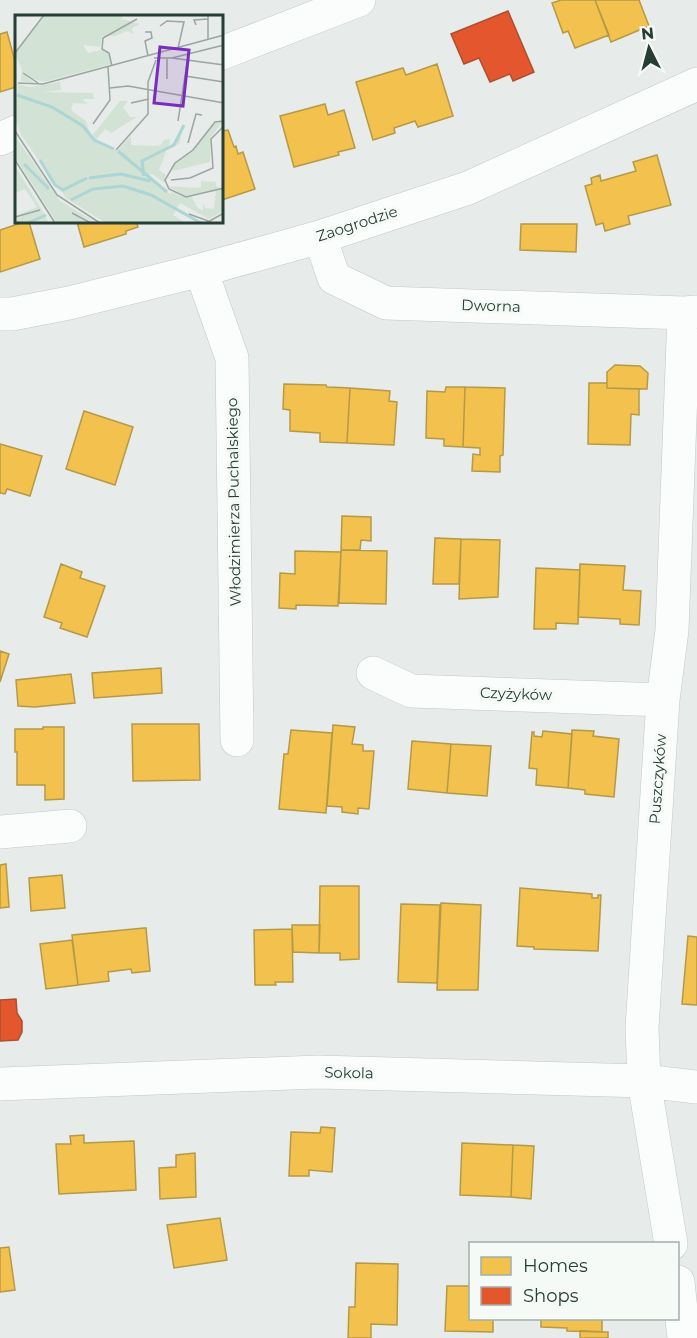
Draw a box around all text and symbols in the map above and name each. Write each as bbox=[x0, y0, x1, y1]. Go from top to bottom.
inset map bbox=[15, 15, 224, 224]
north arrow bbox=[619, 18, 679, 78]
text: N bbox=[640, 23, 655, 44]
street label: Zaogrodzie bbox=[314, 201, 400, 246]
street label: Dworna bbox=[461, 295, 521, 316]
street label: Włodzimierza Puchalskiego bbox=[222, 397, 245, 607]
street label: Czyżyków bbox=[480, 683, 553, 704]
street label: Puszczyków bbox=[645, 732, 670, 825]
street label: Sokola bbox=[324, 1063, 374, 1082]
legend bbox=[469, 1242, 679, 1320]
text: Homes bbox=[523, 1255, 588, 1277]
text: Shops bbox=[523, 1285, 579, 1307]

